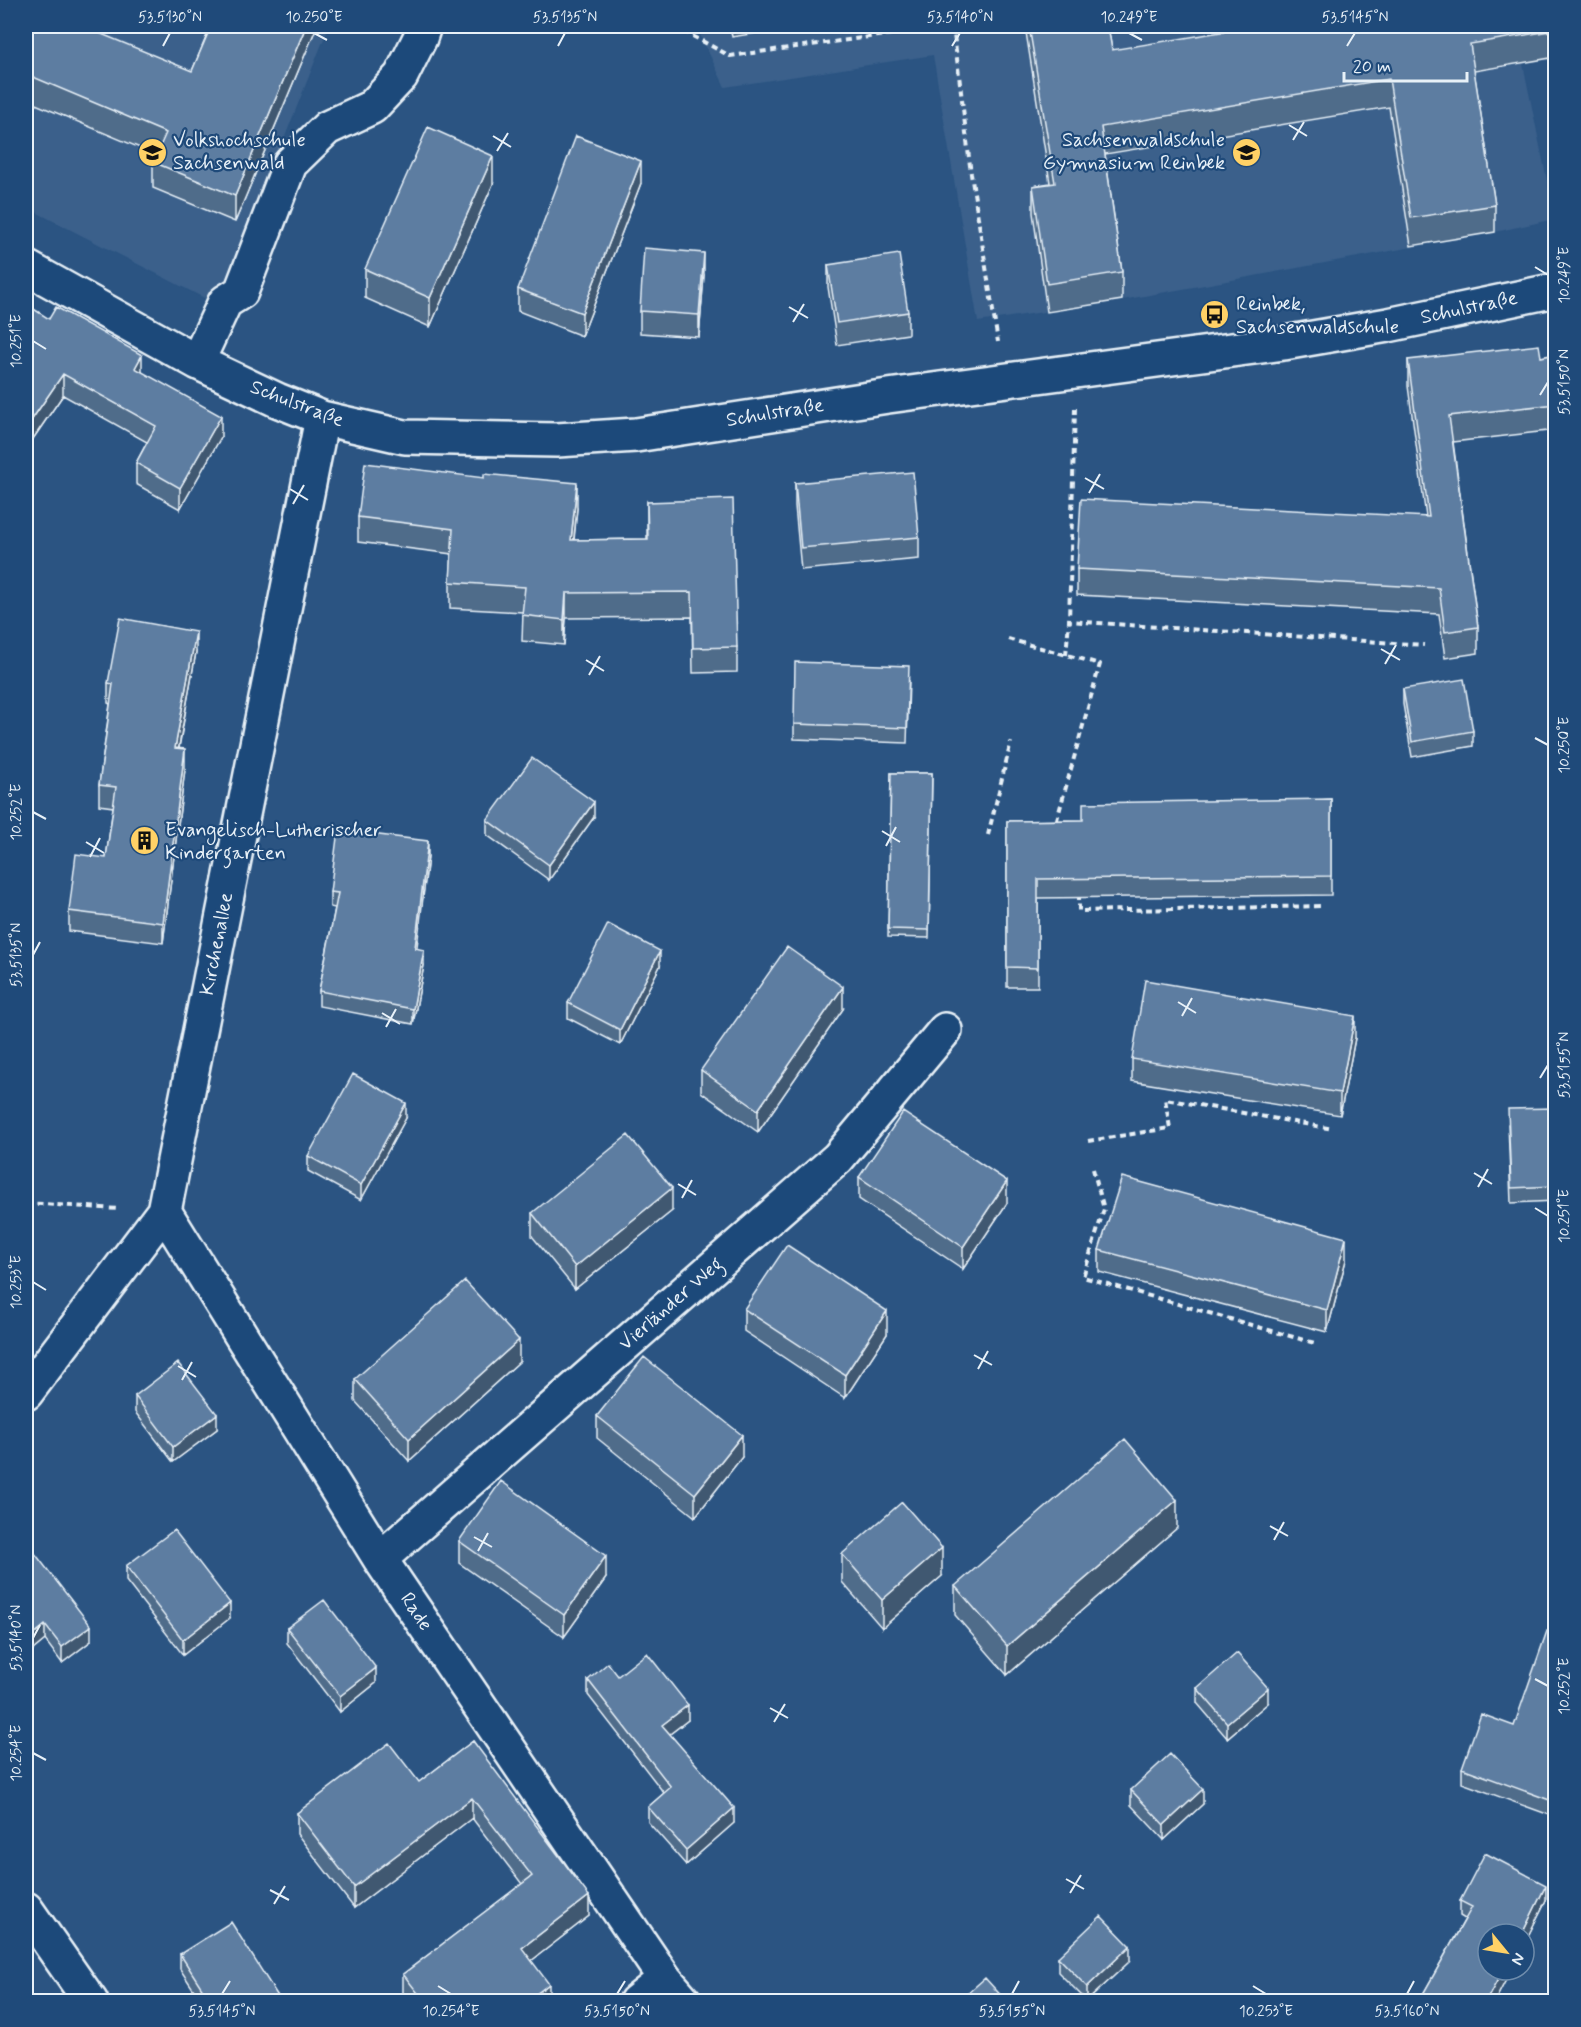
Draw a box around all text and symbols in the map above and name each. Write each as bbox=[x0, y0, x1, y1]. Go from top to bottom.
text: 53.5130°N bbox=[138, 8, 202, 28]
text: 10.250°E bbox=[285, 8, 343, 28]
text: 53.5135°N bbox=[533, 8, 597, 28]
text: 53.5140°N bbox=[927, 8, 993, 28]
text: 10.249°E bbox=[1101, 8, 1158, 28]
text: 53.5145°N bbox=[1321, 8, 1389, 28]
scale bar bbox=[1344, 45, 1467, 83]
text: 20 m bbox=[1353, 55, 1391, 79]
place label: Volkshochschule Sachsenwald bbox=[173, 127, 306, 177]
place label: Sachsenwaldschule Gymnasium Reinbek bbox=[1043, 127, 1225, 177]
school or university icon: Volkshochschule Sachsenwald bbox=[136, 136, 168, 168]
school or university icon: Sachsenwaldschule Gymnasium Reinbek bbox=[1230, 136, 1262, 168]
text: 10.249°E bbox=[1555, 246, 1575, 304]
street label: Schulstraße bbox=[1418, 285, 1520, 331]
place label: Reinbek, Sachsenwaldschule bbox=[1236, 291, 1399, 341]
bus stop icon: Reinbek, Sachsenwaldschule bbox=[1199, 299, 1231, 331]
text: 10.251°E bbox=[7, 314, 27, 368]
text: 53.5150°N bbox=[1555, 349, 1575, 415]
street label: Schulstraße bbox=[246, 374, 348, 434]
street label: Schulstraße bbox=[724, 392, 826, 434]
text: 10.250°E bbox=[1555, 716, 1575, 774]
text: 10.252°E bbox=[7, 783, 27, 840]
place label: Evangelisch-Lutherischer Kindergarten bbox=[165, 817, 382, 869]
building icon: Evangelisch-Lutherischer Kindergarten bbox=[128, 825, 160, 857]
street label: Kirchenallee bbox=[194, 890, 240, 998]
text: 53.5135°N bbox=[7, 923, 27, 987]
text: 53.5155°N bbox=[1555, 1032, 1575, 1098]
text: 10.251°E bbox=[1555, 1189, 1575, 1243]
street label: Vierländer Weg bbox=[613, 1251, 730, 1358]
text: 10.253°E bbox=[7, 1255, 27, 1309]
street label: Rade bbox=[393, 1587, 439, 1637]
text: 53.5140°N bbox=[7, 1605, 27, 1671]
text: 10.252°E bbox=[1555, 1657, 1575, 1714]
text: 10.254°E bbox=[7, 1724, 27, 1781]
north arrow bbox=[1476, 1922, 1536, 1982]
text: N bbox=[1506, 1949, 1529, 1969]
text: 53.5145°N bbox=[188, 2002, 256, 2022]
text: 10.254°E bbox=[423, 2002, 480, 2022]
text: 53.5150°N bbox=[584, 2002, 650, 2022]
text: 53.5155°N bbox=[979, 2002, 1045, 2022]
text: 10.253°E bbox=[1239, 2002, 1293, 2022]
text: 53.5160°N bbox=[1375, 2002, 1439, 2022]

